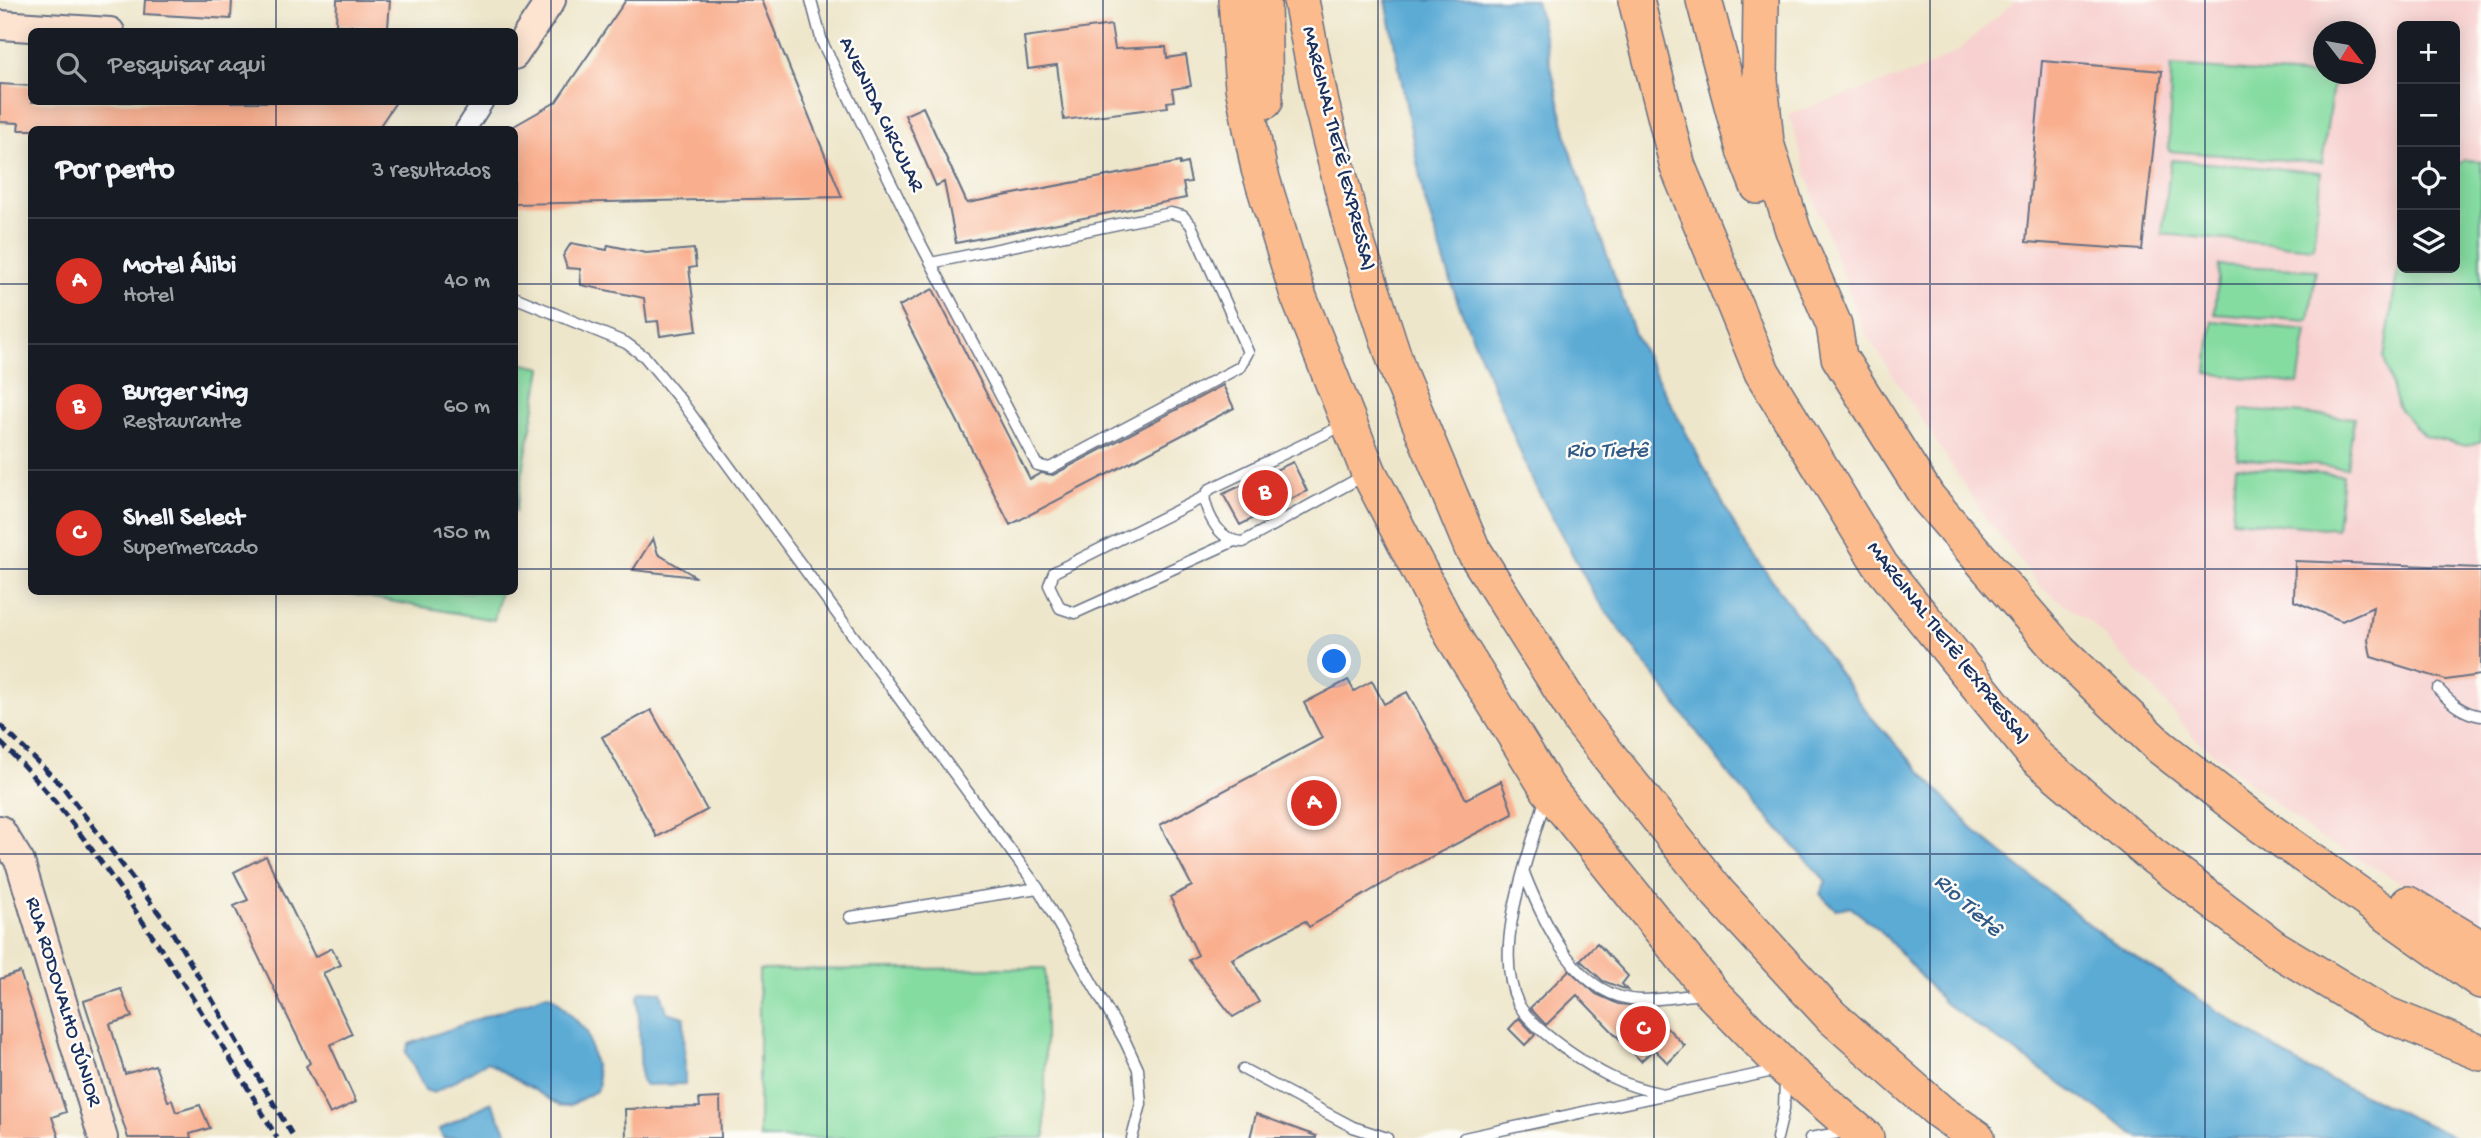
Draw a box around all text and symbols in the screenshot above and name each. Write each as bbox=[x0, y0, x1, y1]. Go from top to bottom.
north arrow bbox=[2313, 21, 2376, 84]
map controls bbox=[2397, 21, 2460, 273]
button: + bbox=[2397, 21, 2460, 84]
street label: MARGINAL TIETÊ (EXPRESSA) bbox=[1295, 24, 1379, 274]
search box bbox=[28, 28, 518, 105]
street label: AVENIDA CIRCULAR bbox=[832, 34, 929, 197]
icon: search bbox=[52, 48, 90, 86]
text: Pesquisar aqui bbox=[108, 51, 266, 82]
button: − bbox=[2397, 84, 2460, 147]
button: locate bbox=[2397, 147, 2460, 210]
text: Por perto bbox=[56, 154, 175, 189]
text: 3 resultados bbox=[372, 158, 490, 185]
button: layers bbox=[2397, 210, 2460, 273]
text: Motel Álibi bbox=[123, 252, 237, 283]
text: A bbox=[72, 268, 86, 295]
text: 40 m bbox=[444, 268, 490, 295]
text: Hotel bbox=[123, 283, 174, 310]
text: Burger King bbox=[123, 378, 248, 409]
text: B bbox=[73, 394, 85, 421]
text: 60 m bbox=[444, 394, 490, 421]
text: Restaurante bbox=[123, 409, 241, 436]
water label: Rio Tietê bbox=[1566, 438, 1650, 465]
pin: B bbox=[1242, 467, 1288, 519]
text: Shell Select bbox=[123, 504, 244, 535]
text: C bbox=[73, 520, 85, 547]
text: 150 m bbox=[434, 520, 490, 547]
text: Supermercado bbox=[123, 535, 258, 562]
street label: MARGINAL TIETÊ (EXPRESSA) bbox=[1860, 537, 2034, 751]
your location bbox=[1317, 644, 1351, 678]
pin: A bbox=[1291, 777, 1337, 829]
water label: Rio Tietê bbox=[1928, 869, 2008, 945]
street label: RUA RODOVALHO JÚNIOR bbox=[18, 894, 106, 1111]
pin: C bbox=[1620, 1003, 1666, 1055]

